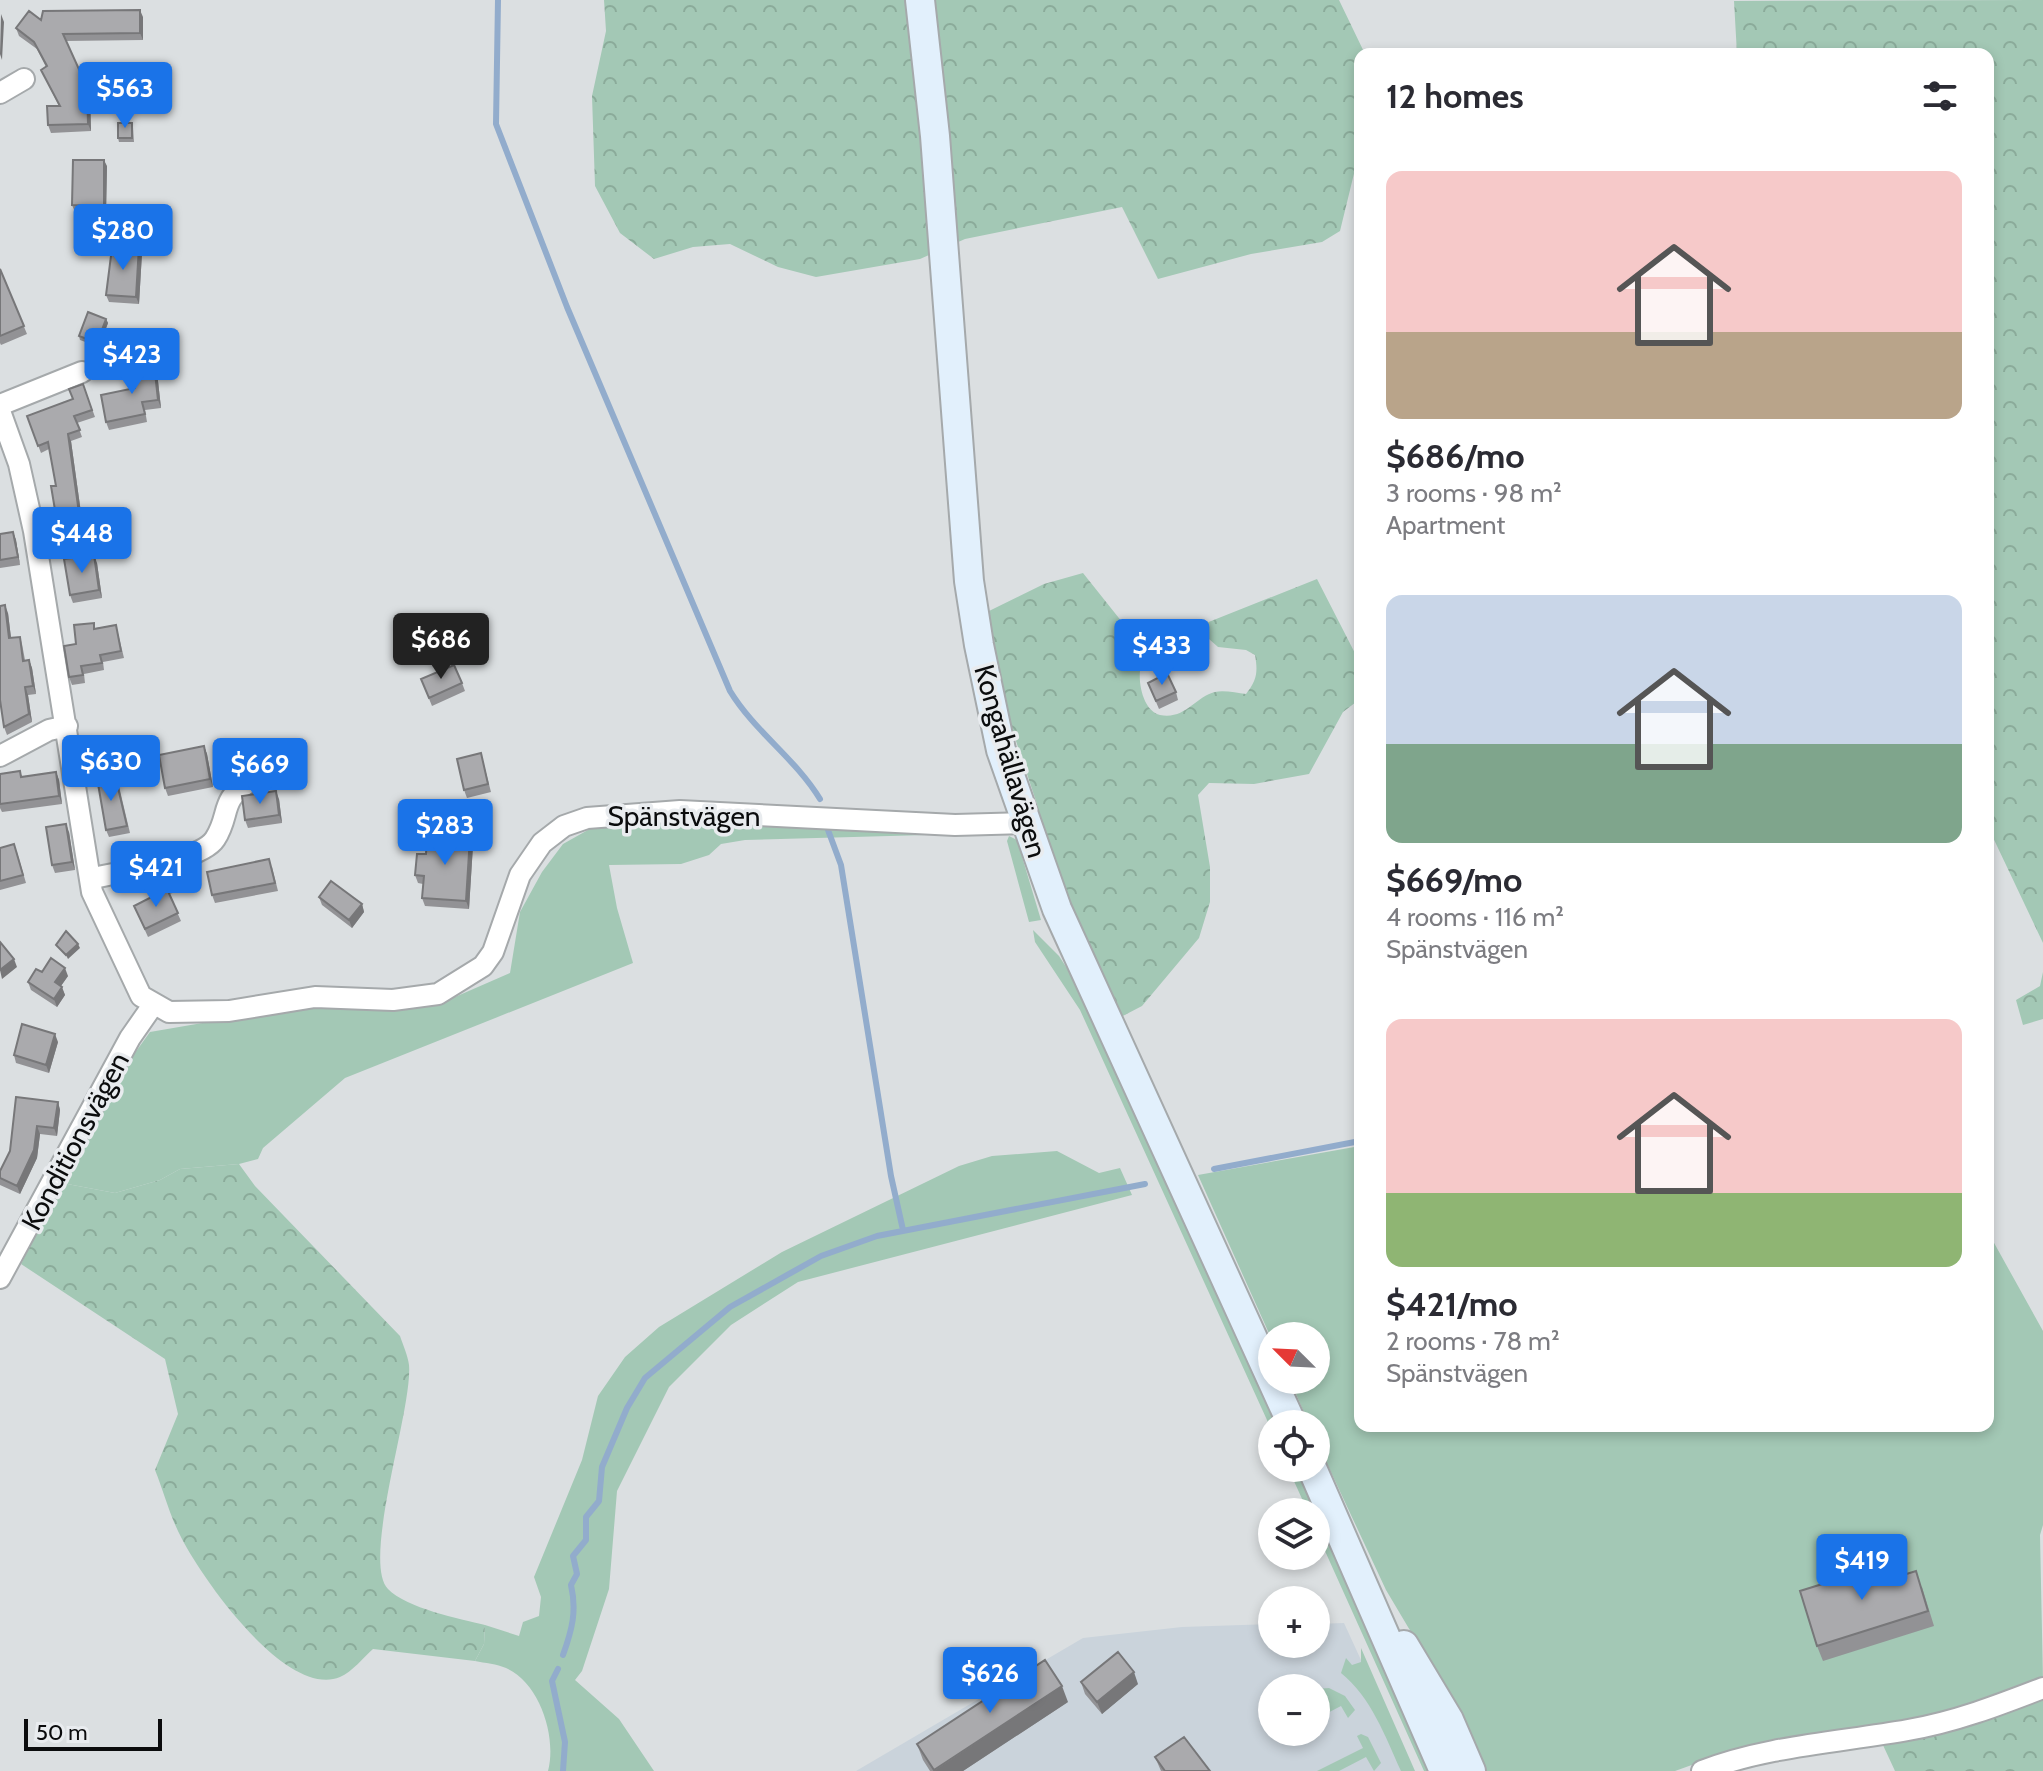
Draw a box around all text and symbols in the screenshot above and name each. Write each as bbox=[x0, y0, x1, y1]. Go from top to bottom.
pin: $563 bbox=[78, 62, 172, 130]
text: $563 bbox=[96, 72, 154, 104]
icon: filters bbox=[1918, 74, 1962, 118]
text: 12 homes bbox=[1386, 75, 1524, 117]
pin: $280 bbox=[76, 204, 170, 272]
text: $280 bbox=[92, 214, 154, 246]
icon: home bbox=[1602, 223, 1746, 367]
pin: $423 bbox=[85, 328, 179, 396]
text: $423 bbox=[103, 338, 162, 370]
text: $686/mo bbox=[1386, 435, 1525, 477]
text: 3 rooms · 98 m² bbox=[1386, 477, 1562, 509]
pin: $448 bbox=[35, 507, 129, 575]
text: Apartment bbox=[1386, 509, 1505, 541]
text: $448 bbox=[50, 517, 114, 549]
pin: $686 bbox=[394, 613, 488, 681]
pin: $433 bbox=[1115, 619, 1209, 687]
text: $686 bbox=[411, 623, 471, 655]
text: $433 bbox=[1132, 629, 1192, 661]
icon: home bbox=[1602, 647, 1746, 791]
street label: Kongahällavägen bbox=[967, 661, 1055, 861]
pin: $630 bbox=[64, 735, 158, 803]
pin: $669 bbox=[213, 738, 307, 806]
text: $630 bbox=[80, 745, 142, 777]
text: $669 bbox=[231, 748, 289, 780]
pin: $283 bbox=[398, 799, 492, 867]
street label: Spänstvägen bbox=[608, 799, 760, 833]
text: $283 bbox=[416, 809, 474, 841]
pin: $421 bbox=[109, 841, 203, 909]
text: $421 bbox=[129, 851, 183, 883]
text: $669/mo bbox=[1386, 859, 1522, 901]
text: 4 rooms · 116 m² bbox=[1386, 901, 1564, 933]
text: Spänstvägen bbox=[1386, 933, 1528, 965]
street label: Konditionsvägen bbox=[14, 1046, 136, 1236]
icon: home bbox=[1602, 1071, 1746, 1215]
text: $421/mo bbox=[1386, 1283, 1518, 1325]
north arrow bbox=[1258, 1322, 1330, 1394]
map controls bbox=[1258, 1322, 1330, 1746]
text: 2 rooms · 78 m² bbox=[1386, 1325, 1560, 1357]
text: Spänstvägen bbox=[1386, 1357, 1528, 1389]
button: locate bbox=[1258, 1410, 1330, 1482]
button: layers bbox=[1258, 1498, 1330, 1570]
pin: $419 bbox=[1815, 1534, 1909, 1602]
text: $419 bbox=[1834, 1544, 1890, 1576]
button: + bbox=[1258, 1586, 1330, 1658]
pin: $626 bbox=[943, 1647, 1037, 1715]
text: $626 bbox=[961, 1657, 1019, 1689]
button: − bbox=[1258, 1674, 1330, 1746]
scale bar bbox=[24, 1715, 162, 1751]
text: 50 m bbox=[36, 1719, 88, 1746]

